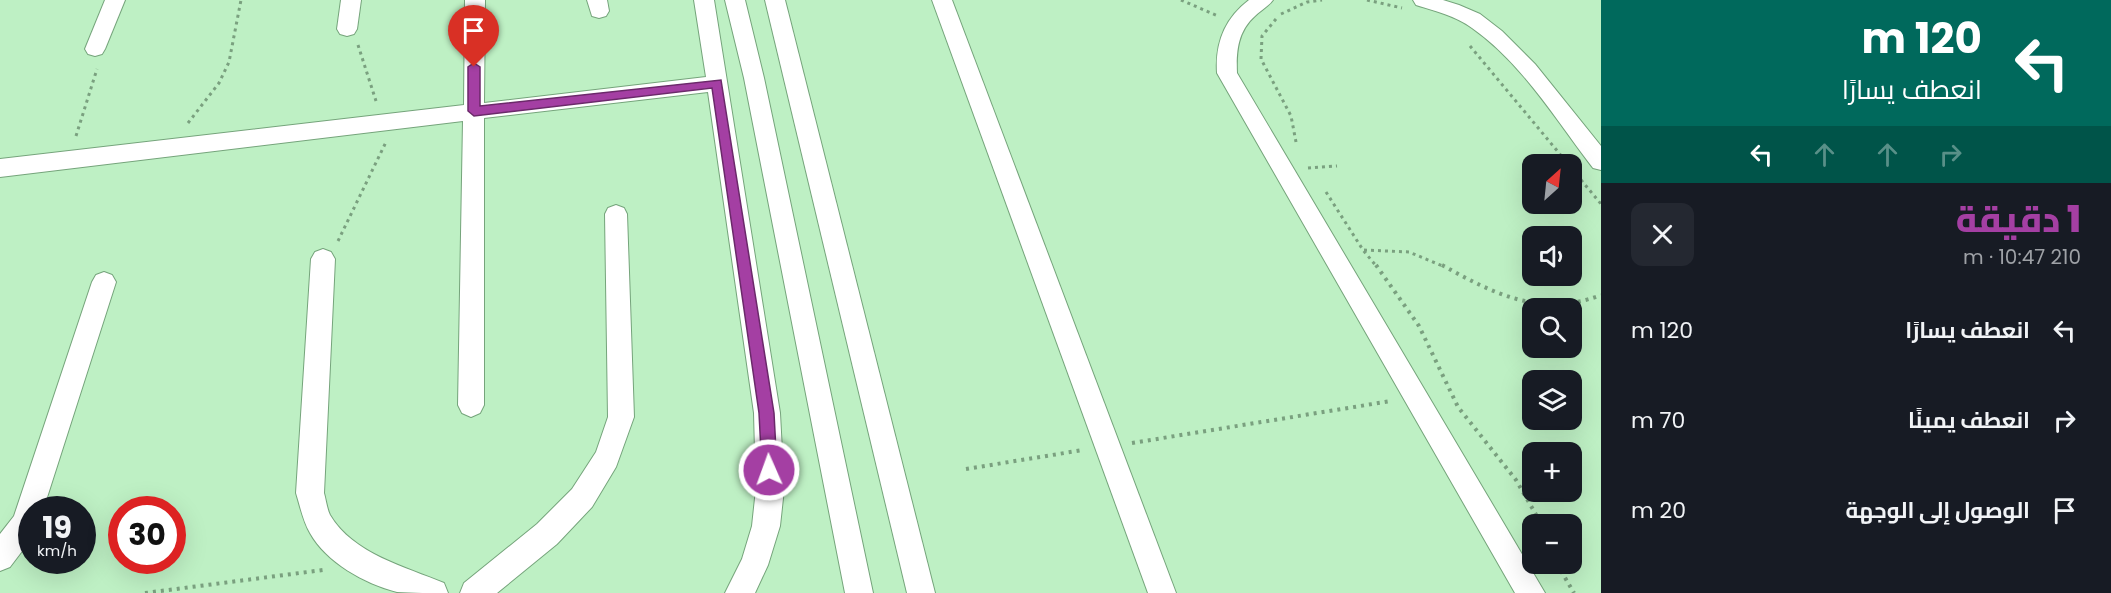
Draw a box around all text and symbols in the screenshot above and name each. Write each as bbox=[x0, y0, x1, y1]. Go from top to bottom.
pin bbox=[448, 5, 499, 67]
text: 120 m bbox=[1861, 9, 1982, 68]
icon: arrive bbox=[457, 14, 490, 47]
icon: left bbox=[2003, 24, 2081, 102]
text: انعطف يسارًا bbox=[1842, 71, 1982, 108]
icon: left bbox=[1745, 138, 1778, 171]
icon: ahead bbox=[1808, 138, 1841, 171]
icon: ahead bbox=[1871, 138, 1904, 171]
icon: right bbox=[1934, 138, 1967, 171]
north arrow bbox=[1522, 154, 1582, 214]
map controls bbox=[1522, 154, 1582, 574]
text: 1 دقيقة bbox=[1956, 194, 2081, 245]
button: close bbox=[1631, 203, 1694, 266]
button: sound bbox=[1522, 226, 1582, 286]
text: 210 m · 10:47 bbox=[1963, 243, 2081, 271]
button: search bbox=[1522, 298, 1582, 358]
icon: left bbox=[2048, 314, 2081, 347]
text: 120 m bbox=[1631, 315, 1693, 346]
text: انعطف يسارًا bbox=[1905, 315, 2030, 346]
button: layers bbox=[1522, 370, 1582, 430]
icon: right bbox=[2048, 404, 2081, 437]
text: 70 m bbox=[1631, 405, 1685, 436]
text: انعطف يمينًا bbox=[1908, 405, 2030, 436]
position arrow bbox=[737, 438, 801, 502]
button: + bbox=[1522, 442, 1582, 502]
icon: arrive bbox=[2048, 494, 2081, 527]
text: 20 m bbox=[1631, 495, 1686, 526]
text: الوصول إلى الوجهة bbox=[1845, 495, 2030, 526]
speed limit sign: 30 bbox=[108, 496, 186, 574]
text: 19 bbox=[42, 506, 72, 549]
button: − bbox=[1522, 514, 1582, 574]
text: km/h bbox=[37, 540, 77, 561]

